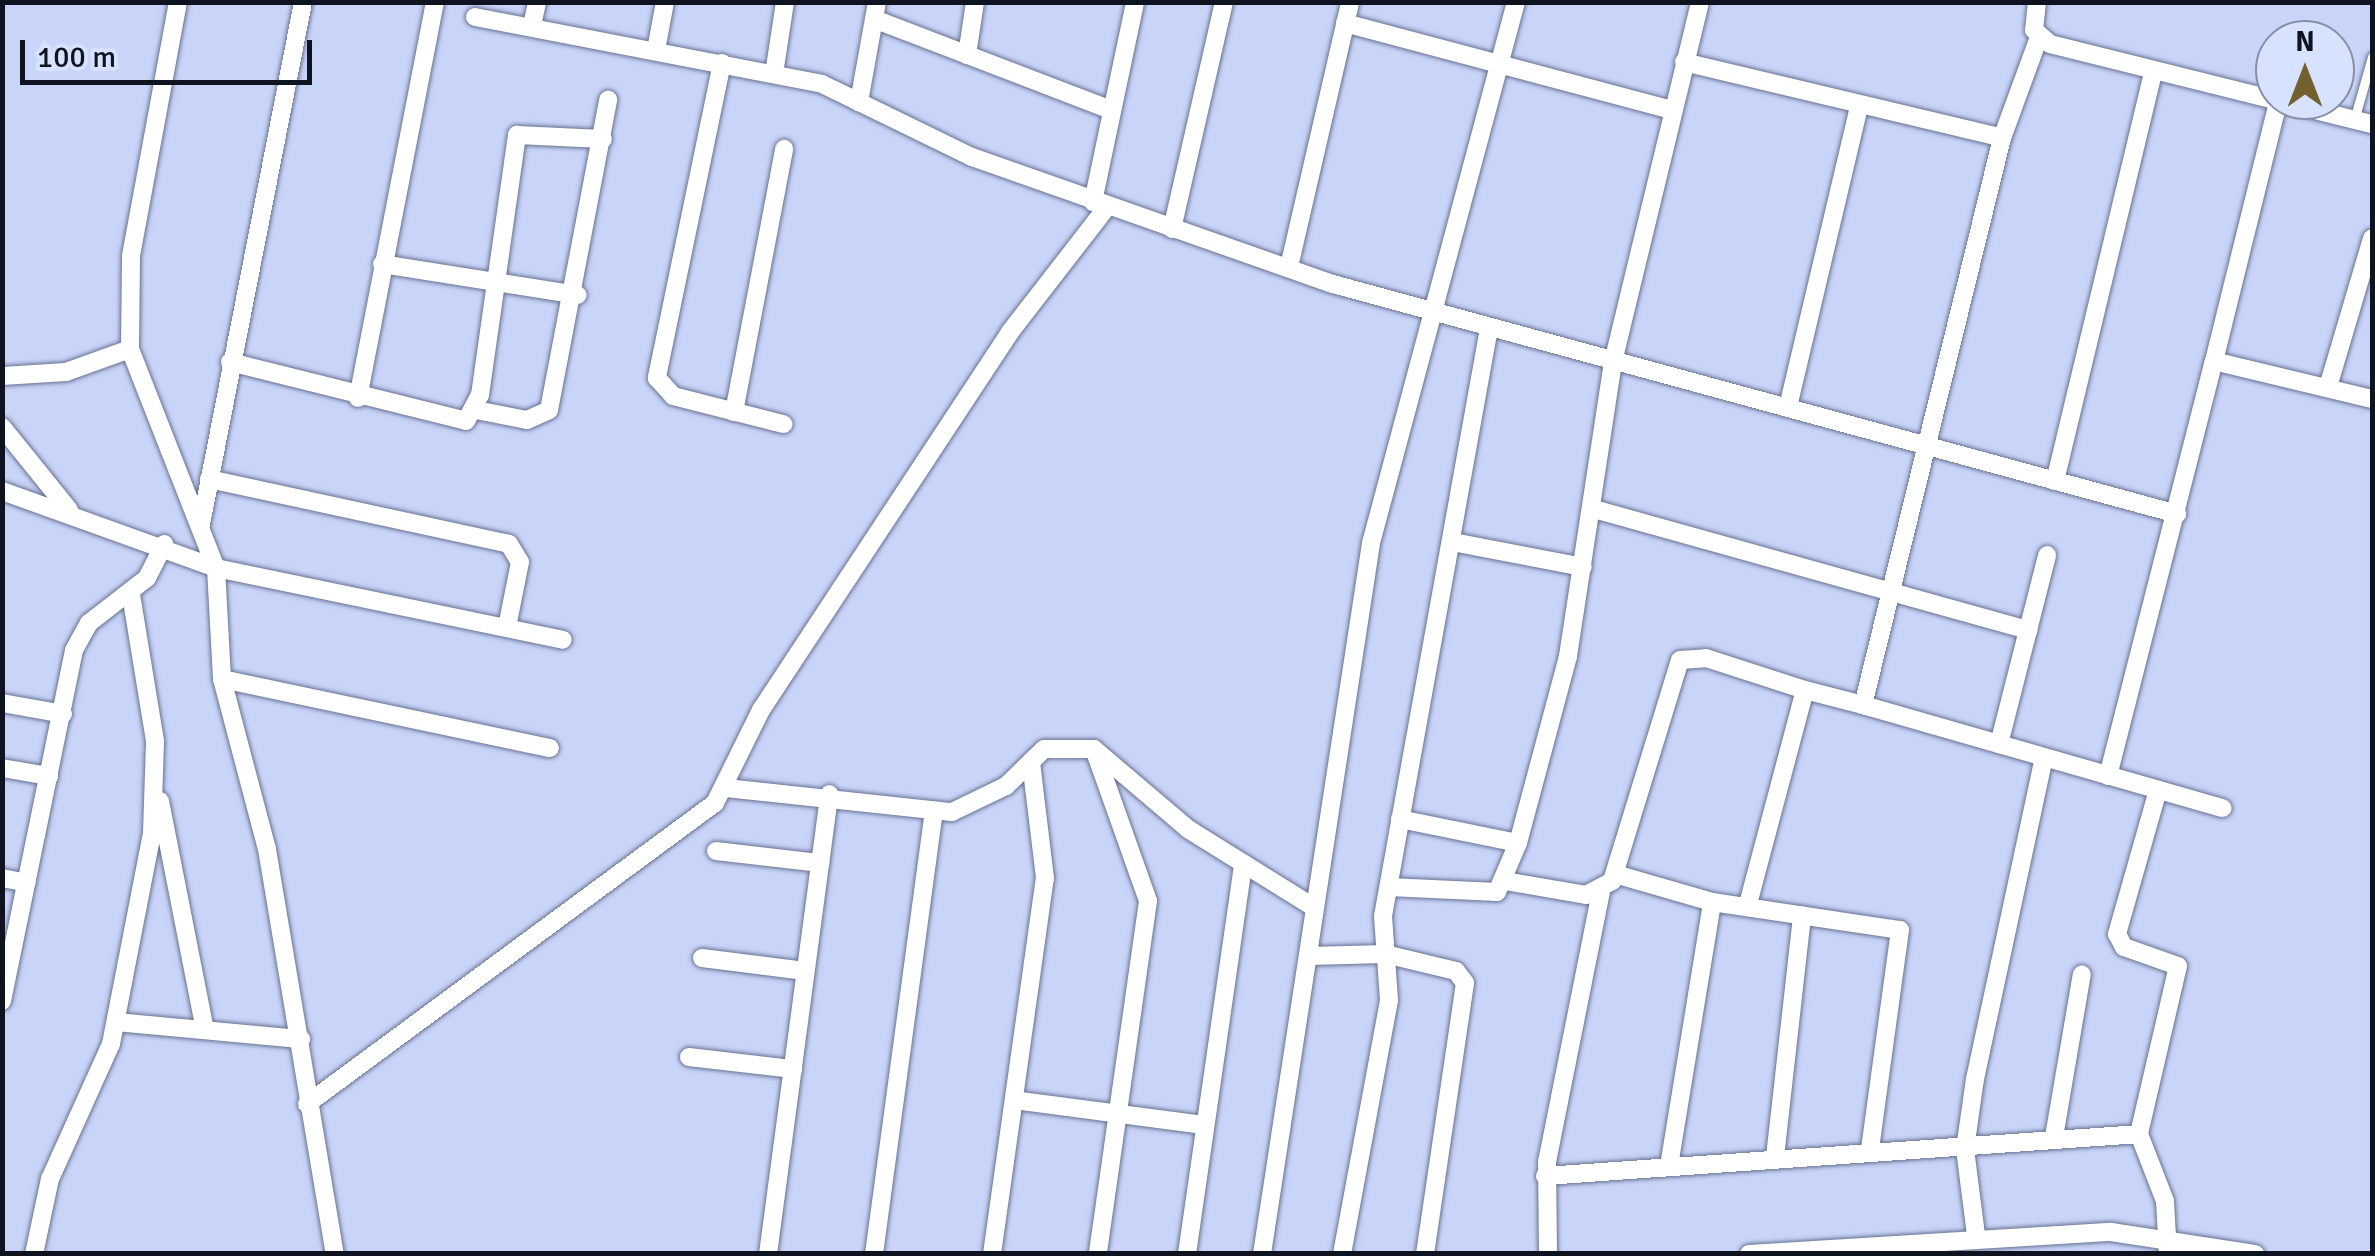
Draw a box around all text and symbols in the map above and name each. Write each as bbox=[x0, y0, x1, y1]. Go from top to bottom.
scale bar bbox=[25, 20, 318, 82]
north arrow bbox=[2255, 20, 2355, 120]
text: N bbox=[2295, 25, 2315, 59]
text: 100 m bbox=[37, 39, 116, 76]

